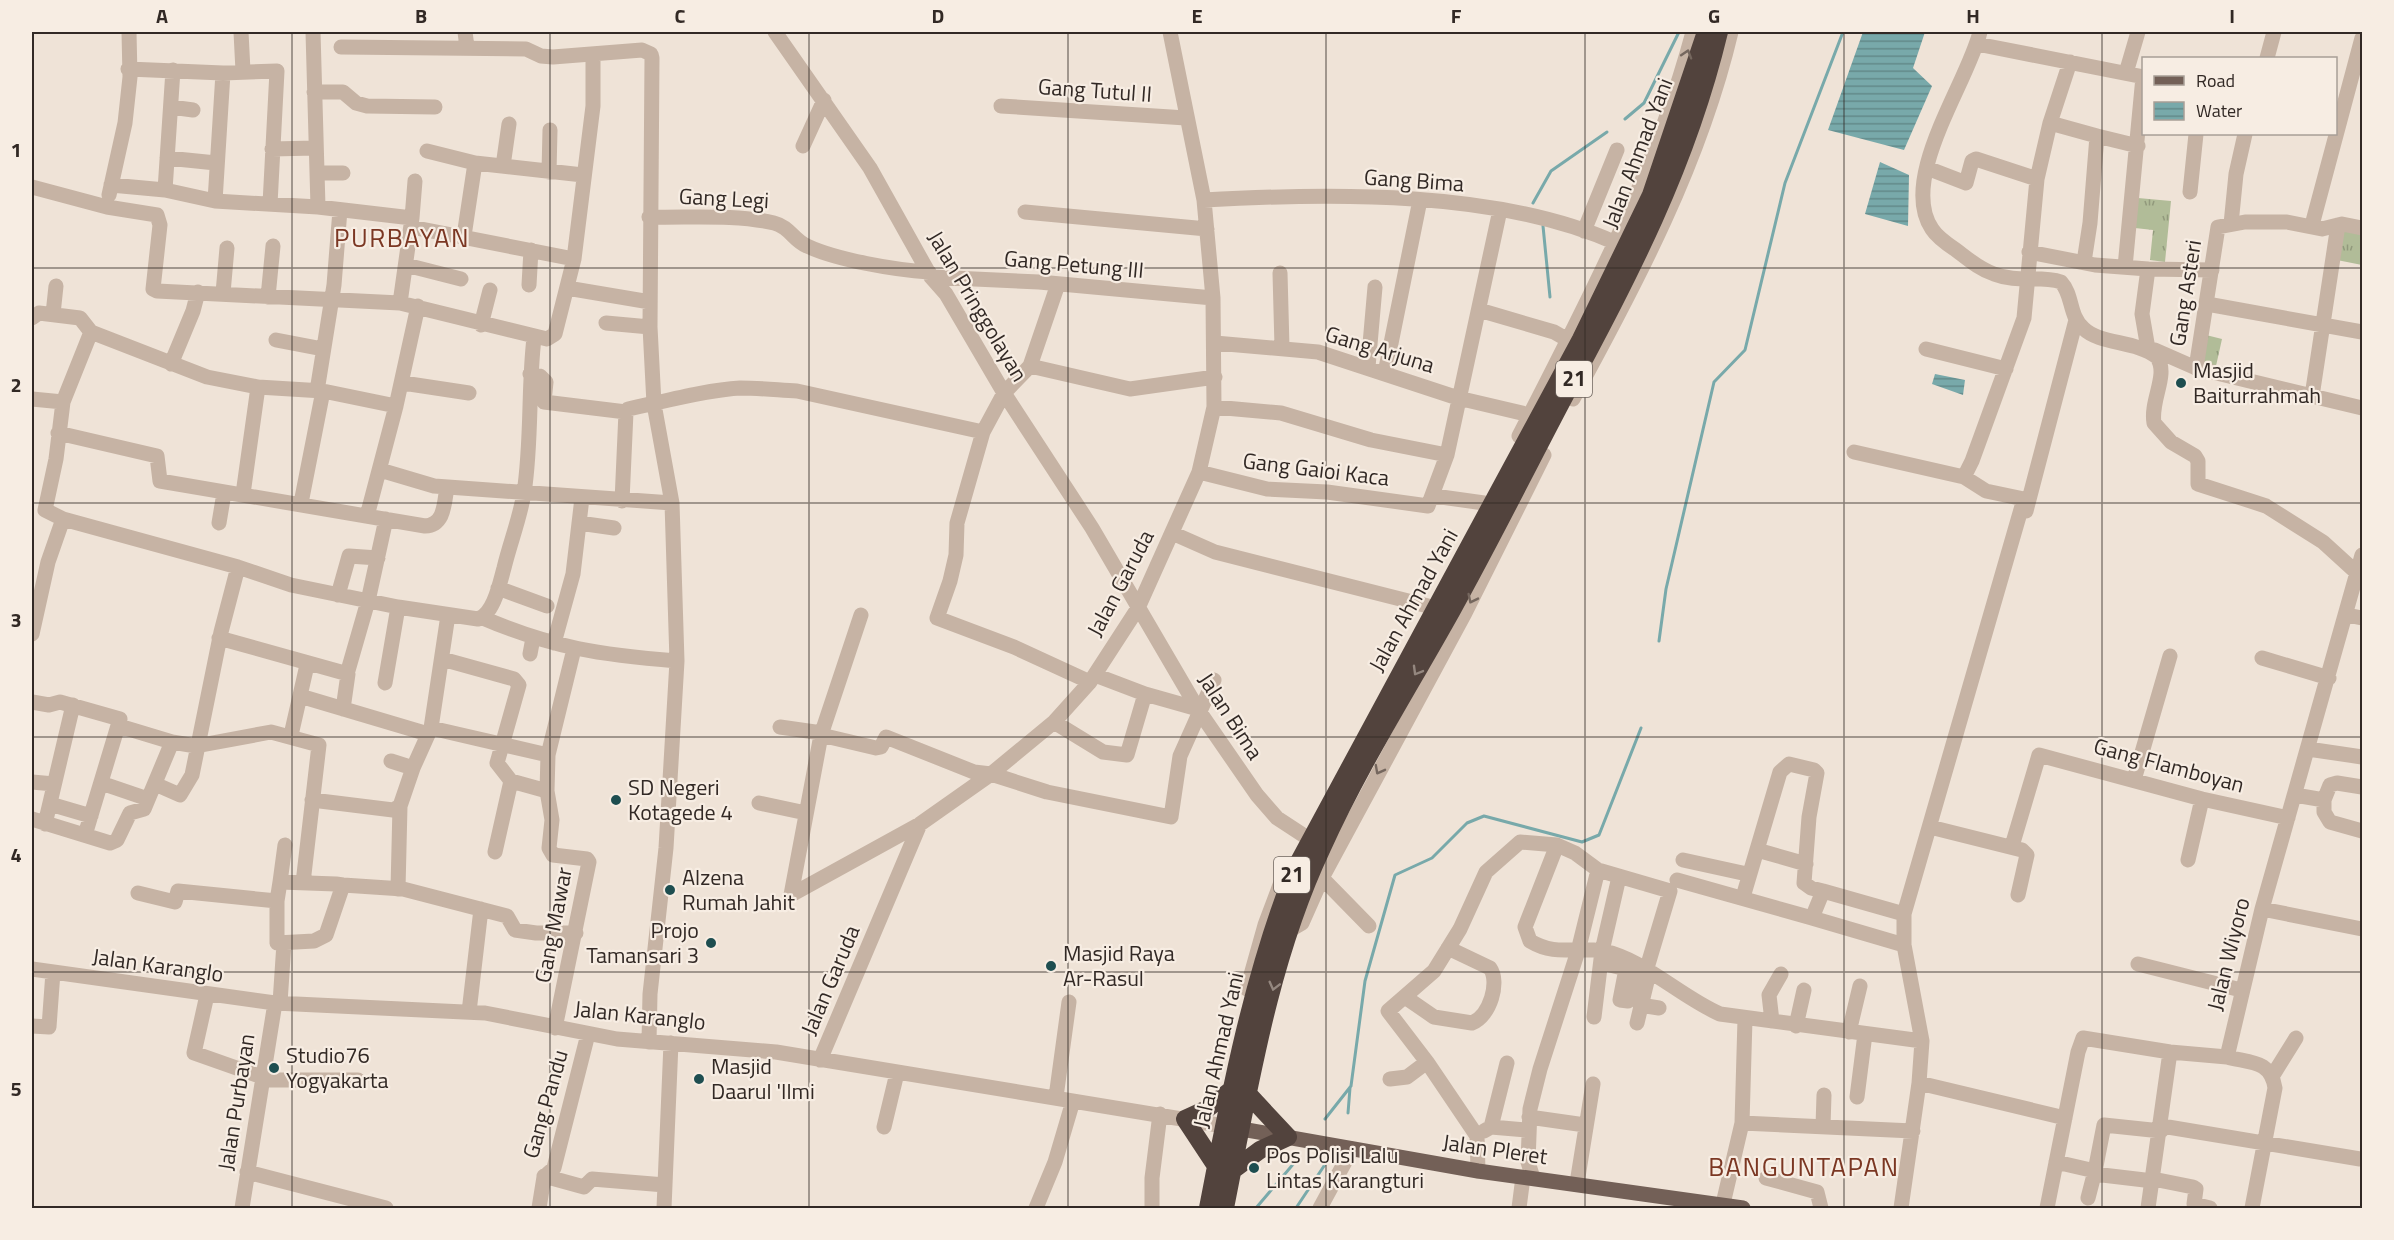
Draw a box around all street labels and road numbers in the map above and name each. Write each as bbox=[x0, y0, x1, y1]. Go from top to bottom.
street label: Gang Tutul II bbox=[1037, 69, 1153, 111]
street label: Jalan Ahmad Yani bbox=[1593, 73, 1681, 233]
street label: Gang Bima bbox=[1363, 160, 1465, 200]
street label: Gang Legi bbox=[678, 179, 770, 217]
street label: Jalan Pringgolayan bbox=[919, 224, 1037, 388]
street label: Gang Asteri bbox=[2160, 237, 2210, 349]
street label: Gang Petung III bbox=[1003, 241, 1145, 287]
street label: Gang Arjuna bbox=[1321, 316, 1439, 382]
road number: 21 bbox=[1556, 361, 1592, 397]
street label: Gang Gaioi Kaca bbox=[1241, 443, 1391, 495]
street label: Jalan Ahmad Yani bbox=[1360, 522, 1466, 678]
street label: Jalan Garuda bbox=[1078, 524, 1162, 642]
street label: Jalan Bima bbox=[1190, 666, 1272, 766]
street label: Gang Flamboyan bbox=[2090, 729, 2248, 801]
road number: 21 bbox=[1274, 857, 1310, 893]
street label: Gang Mawar bbox=[525, 864, 581, 986]
street label: Jalan Wiyoro bbox=[2198, 894, 2258, 1014]
street label: Jalan Garuda bbox=[792, 920, 868, 1040]
street label: Jalan Karanglo bbox=[90, 939, 226, 991]
street label: Jalan Ahmad Yani bbox=[1184, 969, 1252, 1131]
street label: Jalan Karanglo bbox=[573, 991, 707, 1039]
street label: Jalan Purbayan bbox=[208, 1031, 264, 1173]
street label: Gang Pandu bbox=[513, 1046, 577, 1162]
street label: Jalan Pleret bbox=[1440, 1125, 1550, 1173]

